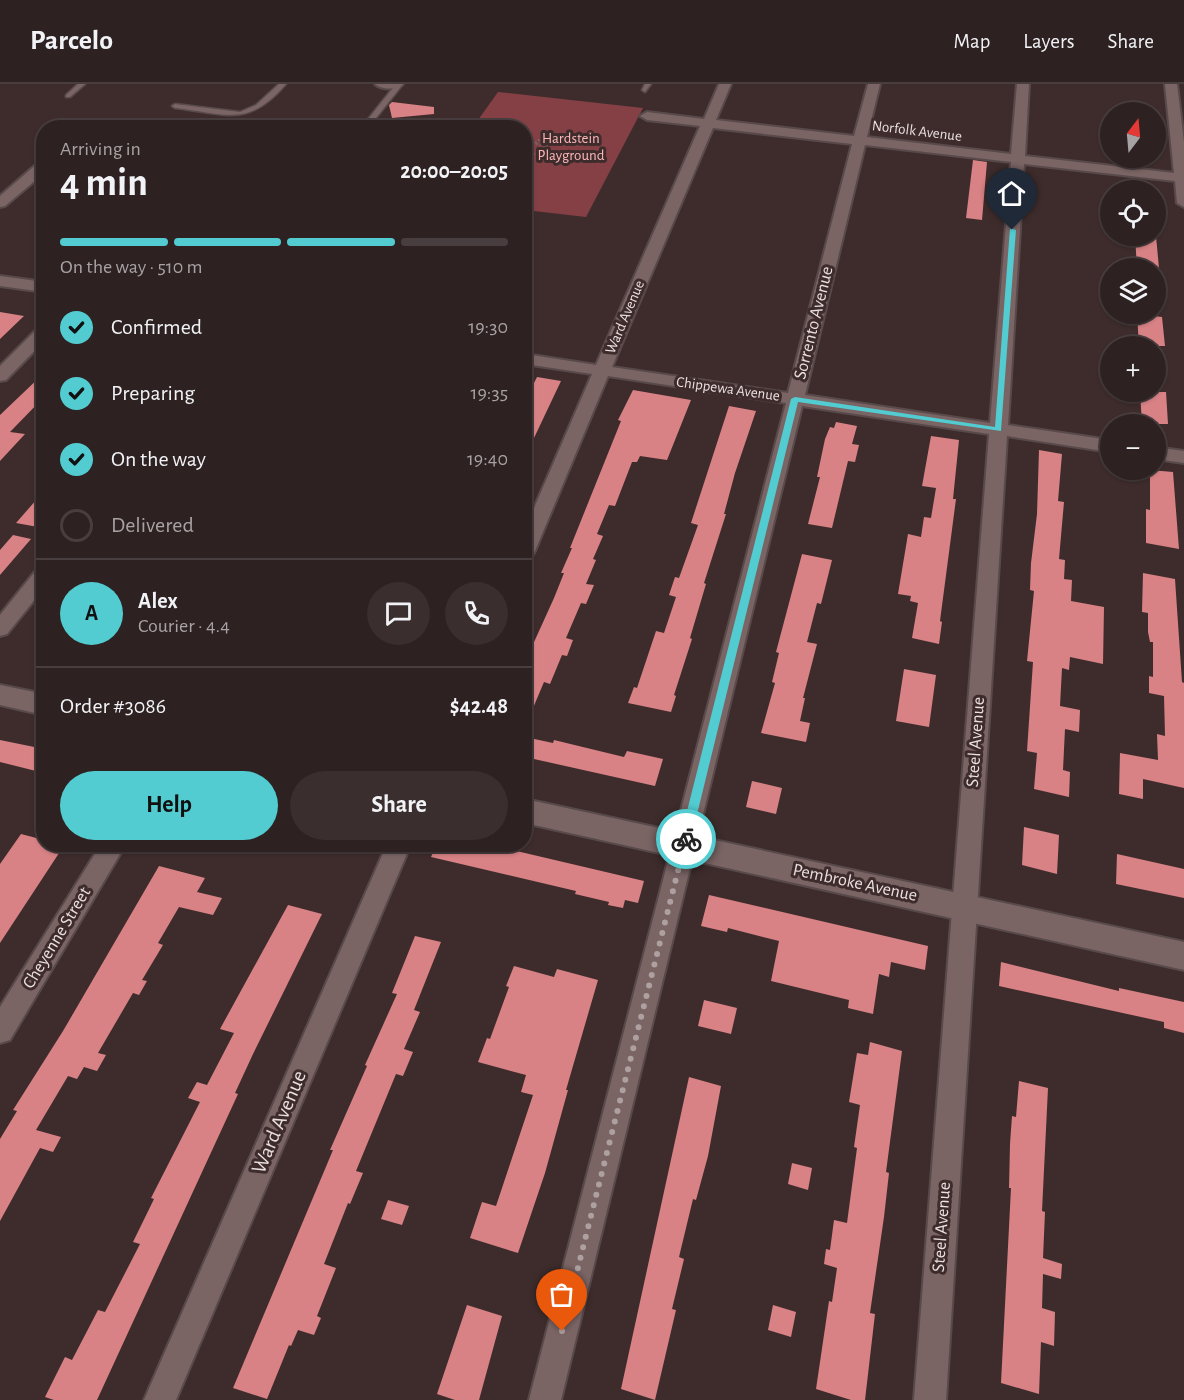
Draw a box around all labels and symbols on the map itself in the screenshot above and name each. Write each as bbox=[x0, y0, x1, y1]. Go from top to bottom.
north arrow bbox=[1100, 102, 1166, 168]
street label: Norfolk Avenue bbox=[871, 118, 963, 144]
park label: Hardstein Playground bbox=[538, 131, 605, 163]
pin bbox=[986, 168, 1037, 230]
street label: Sorrento Avenue bbox=[791, 265, 837, 381]
street label: Ward Avenue bbox=[603, 278, 647, 356]
street label: Chippewa Avenue bbox=[675, 374, 781, 404]
street label: Steel Avenue bbox=[964, 696, 988, 788]
courier bbox=[656, 809, 716, 869]
street label: Pembroke Avenue bbox=[791, 861, 919, 905]
street label: Cheyenne Street bbox=[20, 884, 94, 992]
street label: Ward Avenue bbox=[248, 1068, 310, 1176]
street label: Steel Avenue bbox=[930, 1181, 954, 1273]
pin bbox=[536, 1269, 587, 1331]

